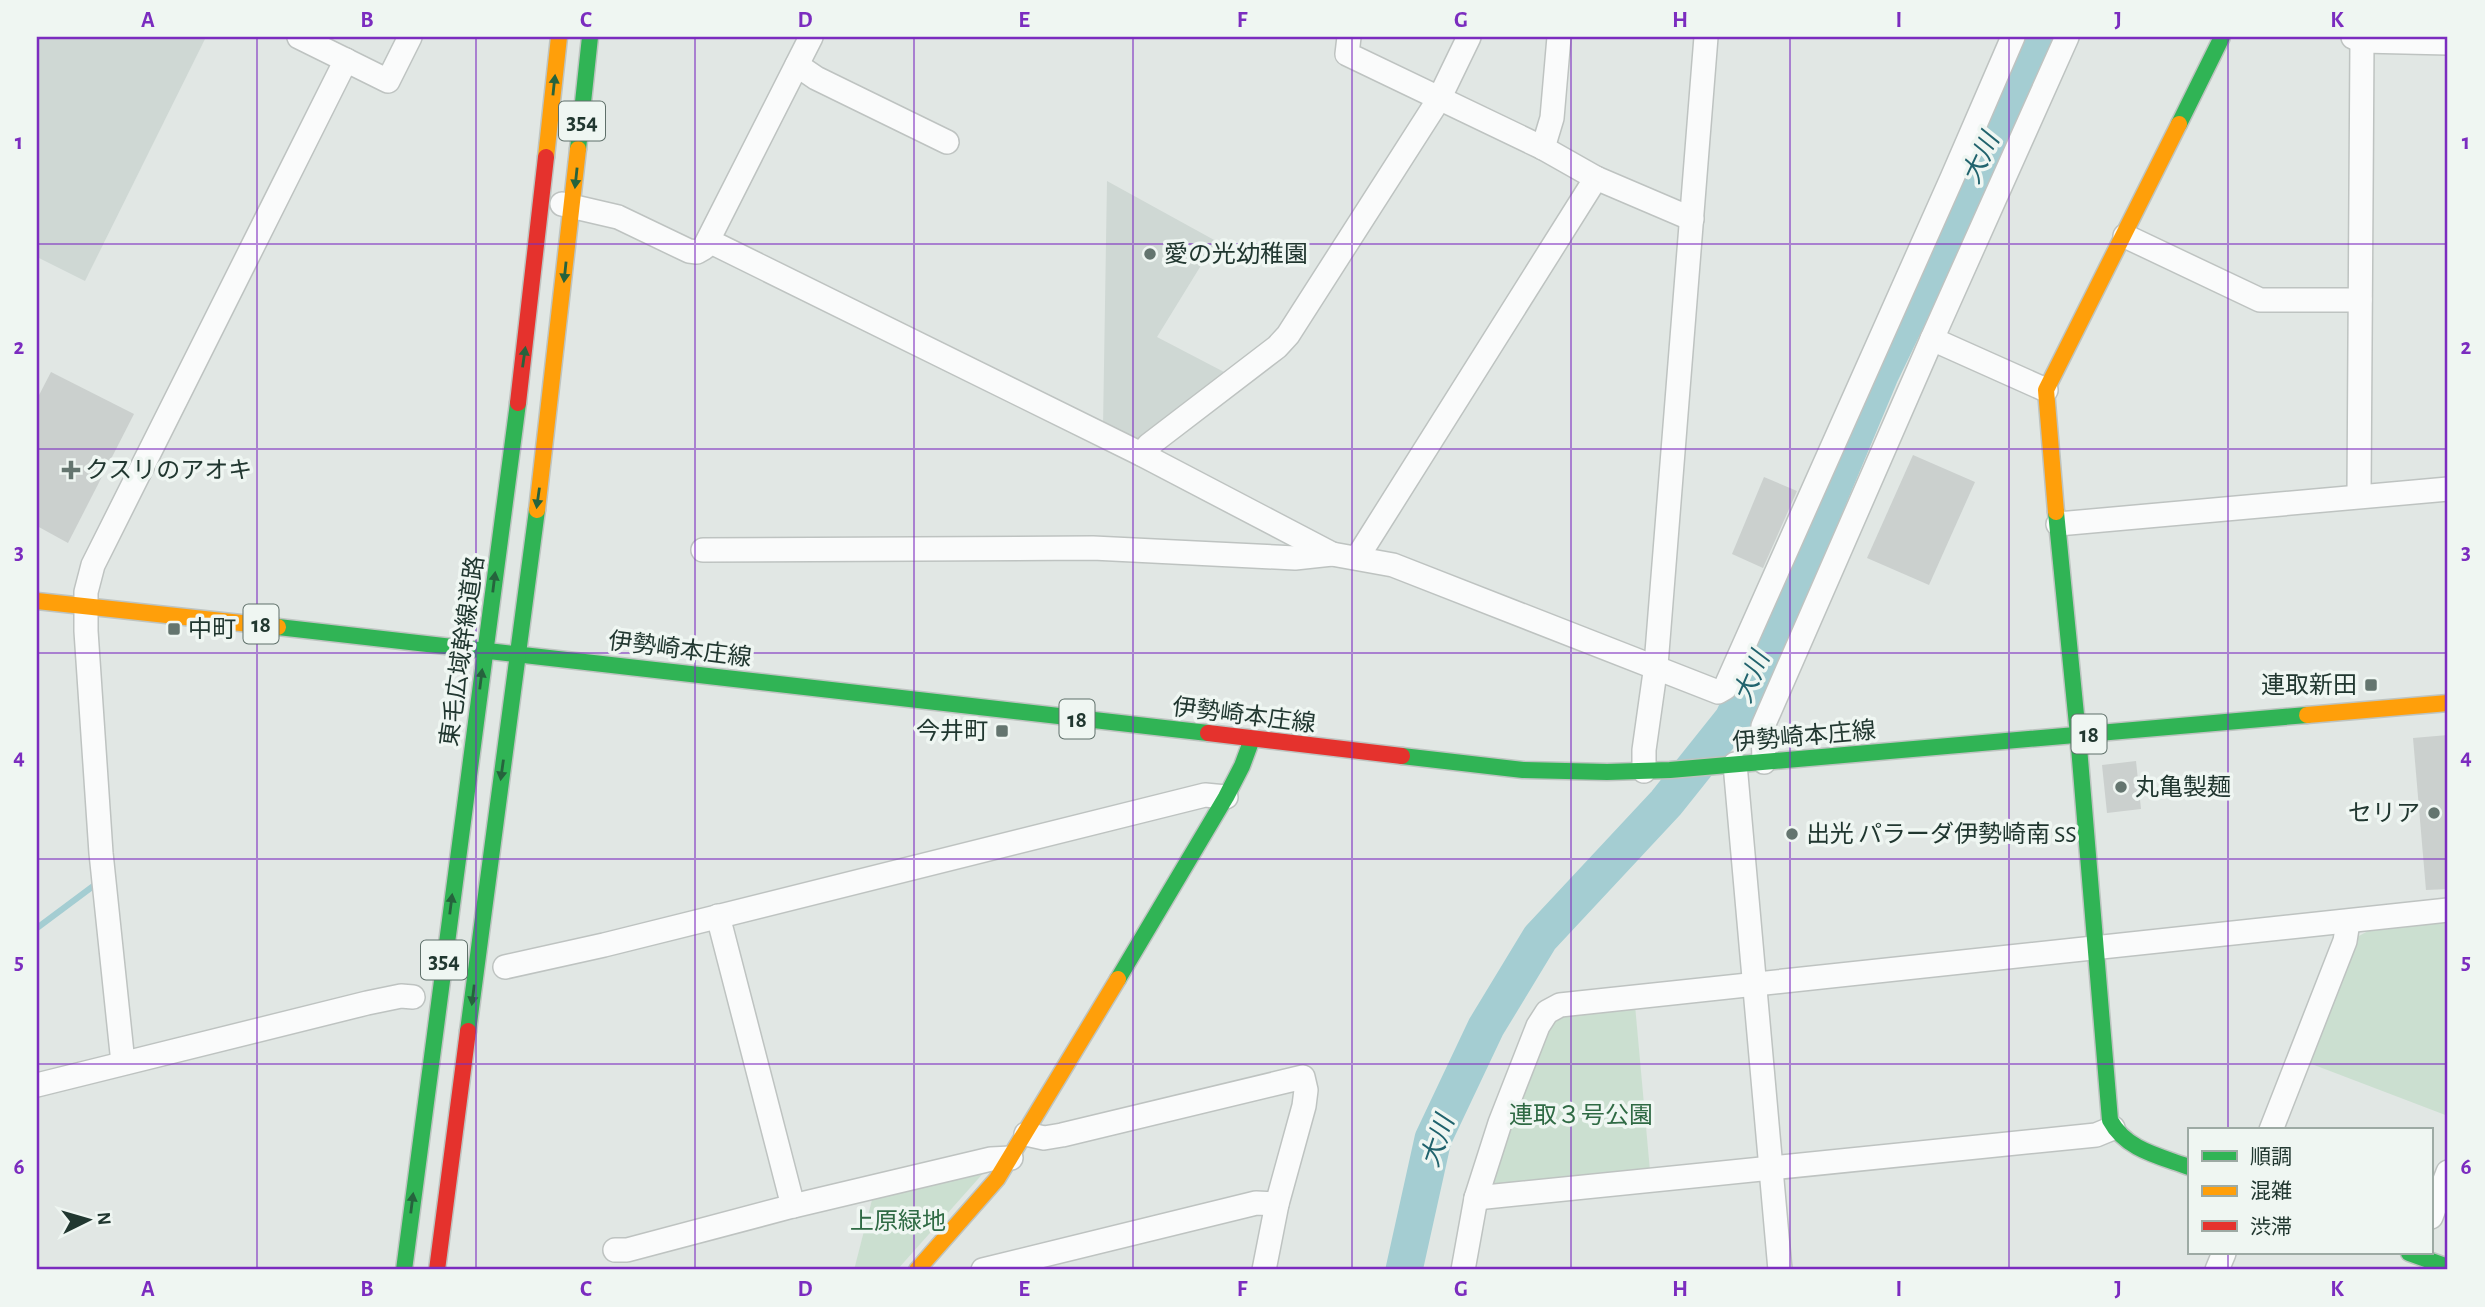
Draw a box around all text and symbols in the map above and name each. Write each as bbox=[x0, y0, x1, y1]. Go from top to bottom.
text: A bbox=[141, 9, 155, 32]
text: B bbox=[360, 9, 374, 32]
text: C bbox=[580, 9, 592, 32]
text: D bbox=[797, 9, 813, 32]
text: E bbox=[1018, 9, 1030, 32]
text: F bbox=[1237, 9, 1248, 32]
text: G bbox=[1454, 9, 1468, 32]
text: H bbox=[1672, 9, 1688, 32]
text: I bbox=[1896, 9, 1902, 32]
text: J bbox=[2114, 9, 2122, 32]
text: K bbox=[2330, 9, 2344, 32]
one-way arrow bbox=[549, 73, 560, 95]
road number: 354 bbox=[559, 102, 605, 140]
water label: 大川 bbox=[1957, 126, 2005, 187]
text: 1 bbox=[15, 131, 23, 154]
text: 1 bbox=[2462, 131, 2470, 154]
one-way arrow bbox=[570, 167, 581, 189]
place label: 愛の光幼稚園 bbox=[1164, 241, 1308, 267]
marker: 愛の光幼稚園 bbox=[1142, 246, 1158, 262]
one-way arrow bbox=[560, 262, 571, 284]
text: 2 bbox=[14, 336, 25, 359]
text: 2 bbox=[2461, 336, 2472, 359]
one-way arrow bbox=[519, 346, 530, 368]
place label: クスリのアオキ bbox=[85, 458, 252, 483]
marker: クスリのアオキ bbox=[63, 462, 79, 478]
one-way arrow bbox=[533, 488, 544, 510]
text: 3 bbox=[14, 541, 24, 564]
text: 3 bbox=[2461, 541, 2471, 564]
street label: 東毛広域幹線道路 bbox=[436, 554, 488, 748]
one-way arrow bbox=[489, 571, 500, 593]
road number: 18 bbox=[244, 604, 278, 644]
place label: 中町 bbox=[188, 616, 236, 642]
marker: 中町 bbox=[166, 621, 182, 637]
street label: 伊勢崎本庄線 bbox=[607, 627, 753, 671]
water label: 大川 bbox=[1729, 645, 1775, 706]
one-way arrow bbox=[476, 667, 487, 689]
place label: 連取新田 bbox=[2261, 672, 2357, 698]
marker: 連取新田 bbox=[2363, 677, 2379, 693]
street label: 伊勢崎本庄線 bbox=[1171, 693, 1317, 737]
road number: 18 bbox=[1060, 699, 1094, 738]
road number: 18 bbox=[2072, 714, 2106, 754]
street label: 伊勢崎本庄線 bbox=[1731, 717, 1877, 755]
place label: 今井町 bbox=[916, 718, 988, 744]
marker: 今井町 bbox=[994, 723, 1010, 739]
text: 4 bbox=[13, 746, 25, 769]
text: 4 bbox=[2460, 746, 2472, 769]
one-way arrow bbox=[497, 759, 508, 781]
place label: 丸亀製麺 bbox=[2135, 774, 2231, 800]
marker: 丸亀製麺 bbox=[2113, 779, 2129, 795]
place label: セリア bbox=[2348, 802, 2420, 826]
marker: セリア bbox=[2426, 805, 2442, 821]
place label: 出光 パラーダ伊勢崎南 SS bbox=[1806, 821, 2077, 847]
marker: 出光 パラーダ伊勢崎南 SS bbox=[1784, 826, 1800, 842]
one-way arrow bbox=[446, 893, 457, 915]
road number: 354 bbox=[421, 940, 467, 979]
text: 5 bbox=[14, 951, 24, 974]
text: 5 bbox=[2461, 951, 2471, 974]
one-way arrow bbox=[468, 984, 479, 1006]
park label: 連取３号公園 bbox=[1509, 1102, 1653, 1128]
water label: 大川 bbox=[1416, 1109, 1460, 1170]
legend bbox=[2188, 1128, 2432, 1254]
text: 順調 bbox=[2250, 1146, 2292, 1168]
text: 6 bbox=[13, 1156, 25, 1179]
text: 6 bbox=[2460, 1156, 2472, 1179]
text: 混雑 bbox=[2250, 1180, 2292, 1202]
north arrow bbox=[52, 1184, 122, 1254]
one-way arrow bbox=[407, 1191, 418, 1213]
park label: 上原緑地 bbox=[850, 1208, 946, 1234]
text: N bbox=[93, 1211, 113, 1226]
text: 渋滞 bbox=[2250, 1216, 2292, 1238]
text: A bbox=[141, 1278, 155, 1301]
text: B bbox=[360, 1278, 374, 1301]
text: C bbox=[580, 1278, 592, 1301]
text: D bbox=[797, 1278, 813, 1301]
text: E bbox=[1018, 1278, 1030, 1301]
text: F bbox=[1237, 1278, 1248, 1301]
text: G bbox=[1454, 1278, 1468, 1301]
text: H bbox=[1672, 1278, 1688, 1301]
text: I bbox=[1896, 1278, 1902, 1301]
text: J bbox=[2114, 1278, 2122, 1301]
text: K bbox=[2330, 1278, 2344, 1301]

